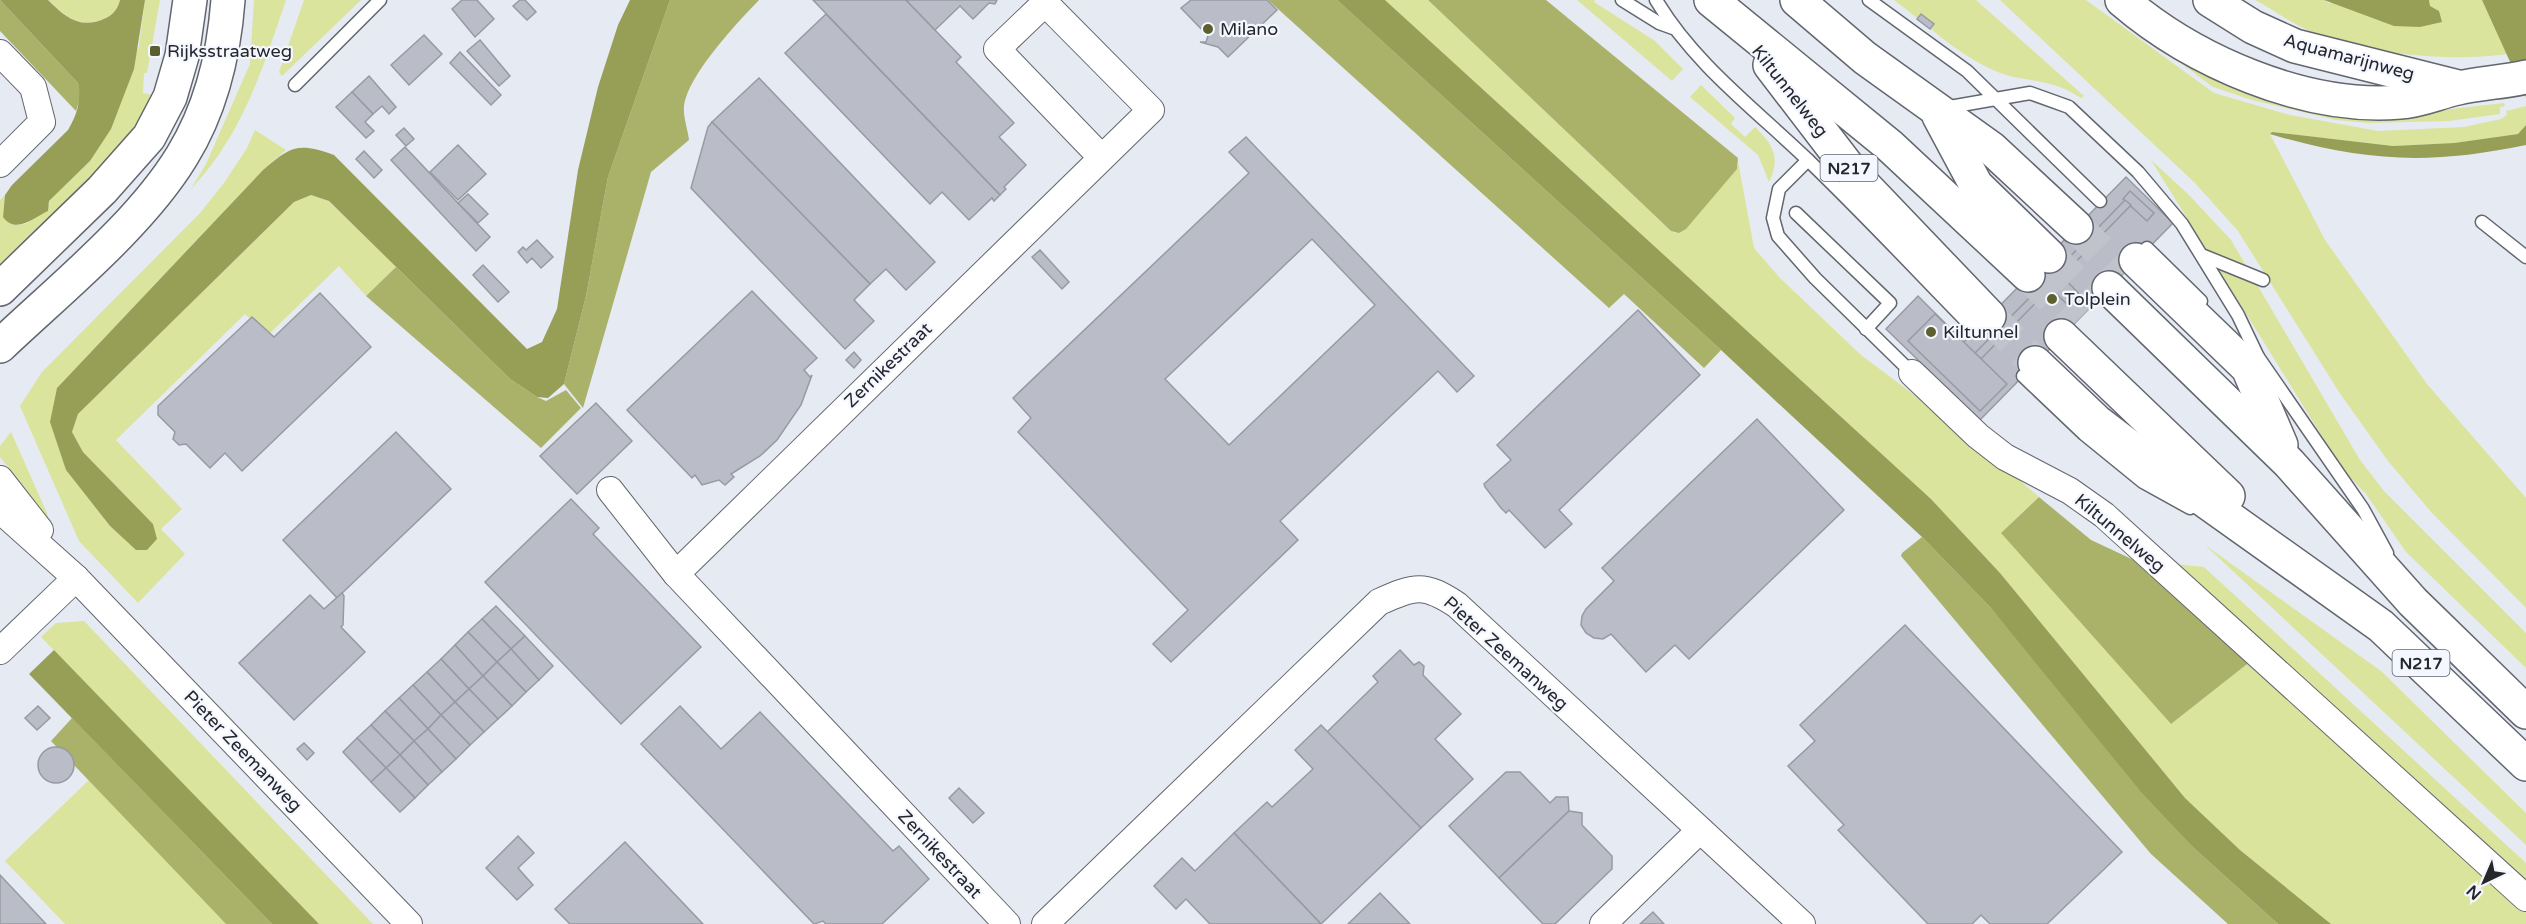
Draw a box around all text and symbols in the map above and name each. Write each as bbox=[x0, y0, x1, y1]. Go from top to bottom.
place label: Milano bbox=[1220, 18, 1278, 40]
marker: Milano bbox=[1201, 22, 1215, 36]
street label: Aquamarijnweg bbox=[2281, 29, 2417, 85]
place label: Rijksstraatweg bbox=[167, 40, 292, 62]
street label: Kiltunnelweg bbox=[1747, 40, 1833, 142]
marker: Rijksstraatweg bbox=[148, 44, 162, 58]
road number: N217 bbox=[1820, 155, 1878, 181]
place label: Tolplein bbox=[2064, 288, 2131, 310]
marker: Tolplein bbox=[2045, 292, 2059, 306]
street label: Zernikestraat bbox=[840, 318, 936, 412]
place label: Kiltunnel bbox=[1943, 321, 2018, 343]
marker: Kiltunnel bbox=[1924, 325, 1938, 339]
street label: Kiltunnelweg bbox=[2070, 489, 2170, 577]
street label: Pieter Zeemanweg bbox=[1439, 591, 1573, 715]
road number: N217 bbox=[2392, 650, 2450, 676]
street label: Pieter Zeemanweg bbox=[179, 686, 307, 816]
street label: Zernikestraat bbox=[893, 805, 987, 903]
north arrow bbox=[2454, 852, 2514, 912]
text: N bbox=[2463, 880, 2486, 904]

